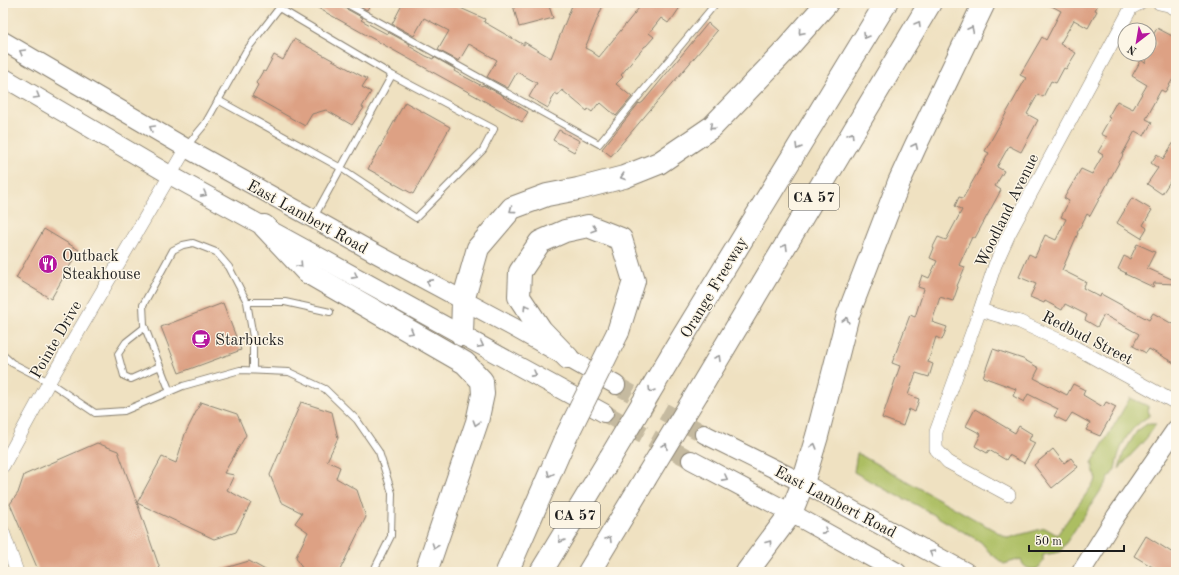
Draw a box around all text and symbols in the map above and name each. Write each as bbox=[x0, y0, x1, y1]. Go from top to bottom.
one-way arrow bbox=[913, 21, 920, 28]
north arrow bbox=[1117, 22, 1157, 62]
one-way arrow bbox=[966, 26, 974, 33]
one-way arrow bbox=[799, 28, 806, 35]
one-way arrow bbox=[863, 32, 871, 39]
text: N bbox=[1126, 42, 1139, 56]
one-way arrow bbox=[19, 50, 26, 57]
one-way arrow bbox=[33, 92, 40, 99]
one-way arrow bbox=[709, 122, 716, 129]
one-way arrow bbox=[149, 126, 156, 133]
one-way arrow bbox=[847, 132, 854, 139]
one-way arrow bbox=[796, 143, 803, 150]
one-way arrow bbox=[910, 143, 918, 151]
street label: Woodland Avenue bbox=[973, 152, 1042, 270]
one-way arrow bbox=[620, 172, 627, 181]
street label: East Lambert Road bbox=[244, 178, 370, 258]
road number: CA 57 bbox=[789, 184, 839, 210]
one-way arrow bbox=[200, 189, 207, 196]
one-way arrow bbox=[509, 205, 517, 212]
one-way arrow bbox=[590, 224, 597, 232]
street label: Orange Freeway bbox=[678, 234, 751, 341]
one-way arrow bbox=[780, 244, 787, 251]
place label: Outback Steakhouse bbox=[62, 249, 141, 283]
restaurant icon: Outback Steakhouse bbox=[37, 253, 59, 275]
one-way arrow bbox=[296, 260, 303, 268]
one-way arrow bbox=[351, 272, 358, 279]
one-way arrow bbox=[426, 280, 433, 287]
street label: Pointe Drive bbox=[28, 298, 85, 382]
one-way arrow bbox=[523, 304, 531, 311]
street label: Redbud Street bbox=[1039, 309, 1135, 369]
one-way arrow bbox=[841, 316, 850, 323]
cafe icon: Starbucks bbox=[190, 328, 212, 350]
one-way arrow bbox=[407, 328, 414, 335]
place label: Starbucks bbox=[215, 333, 284, 349]
one-way arrow bbox=[477, 340, 484, 348]
one-way arrow bbox=[713, 355, 721, 362]
one-way arrow bbox=[530, 369, 537, 376]
one-way arrow bbox=[648, 386, 655, 393]
one-way arrow bbox=[472, 419, 481, 426]
one-way arrow bbox=[809, 442, 818, 449]
one-way arrow bbox=[661, 443, 668, 450]
street label: East Lambert Road bbox=[772, 464, 898, 542]
one-way arrow bbox=[547, 470, 555, 478]
one-way arrow bbox=[721, 474, 729, 481]
road number: CA 57 bbox=[550, 502, 600, 528]
one-way arrow bbox=[821, 527, 828, 534]
scale bar bbox=[1029, 527, 1124, 553]
text: 50 m bbox=[1035, 535, 1062, 548]
one-way arrow bbox=[558, 536, 565, 543]
one-way arrow bbox=[604, 536, 612, 543]
one-way arrow bbox=[765, 540, 772, 547]
one-way arrow bbox=[431, 542, 439, 549]
one-way arrow bbox=[929, 550, 936, 557]

